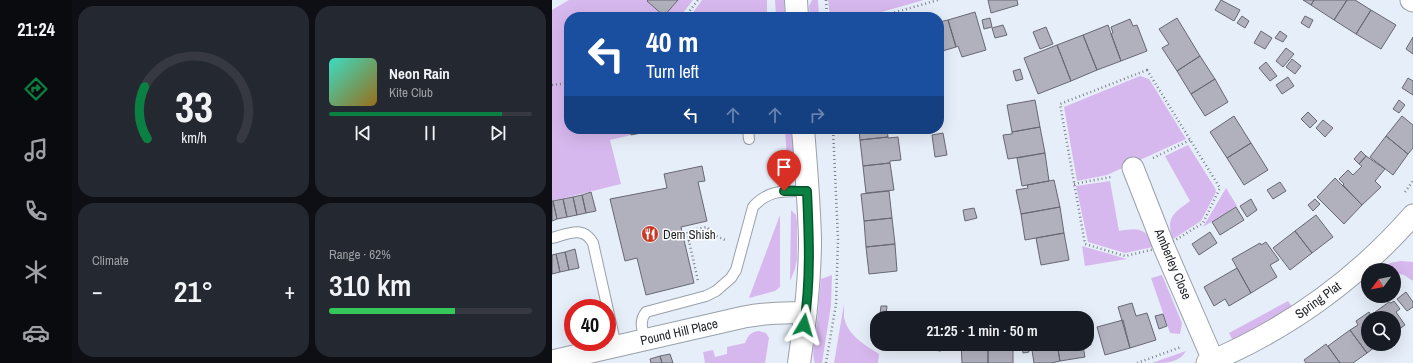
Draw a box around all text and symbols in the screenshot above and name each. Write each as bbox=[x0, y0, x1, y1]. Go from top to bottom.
text: 21:24 bbox=[17, 17, 55, 42]
text: 40 m bbox=[646, 23, 698, 61]
icon: left bbox=[580, 28, 632, 80]
text: Turn left bbox=[646, 59, 699, 84]
text: Neon Rain bbox=[389, 63, 450, 84]
icon: directions bbox=[22, 75, 50, 103]
text: 33 bbox=[175, 79, 212, 135]
text: Kite Club bbox=[389, 84, 433, 101]
icon: left bbox=[680, 104, 702, 126]
icon: ahead bbox=[722, 104, 744, 126]
icon: ahead bbox=[764, 104, 786, 126]
icon: right bbox=[806, 104, 828, 126]
icon: previous bbox=[352, 122, 374, 144]
icon: pause bbox=[419, 122, 441, 144]
icon: next bbox=[487, 122, 509, 144]
text: km/h bbox=[181, 128, 206, 147]
icon: music bbox=[22, 136, 50, 164]
pin bbox=[767, 150, 801, 191]
icon: arrive bbox=[773, 156, 795, 178]
icon: phone bbox=[22, 197, 50, 225]
restaurant icon: Dem Shish bbox=[640, 224, 660, 244]
street label: Amberley Close bbox=[1150, 225, 1196, 302]
place label: Dem Shish bbox=[663, 226, 716, 243]
text: Range · 62% bbox=[329, 246, 391, 263]
text: Climate bbox=[92, 252, 129, 269]
icon: climate bbox=[22, 258, 50, 286]
north arrow bbox=[1361, 263, 1401, 303]
map controls bbox=[1361, 263, 1401, 351]
text: 310 km bbox=[329, 265, 411, 305]
text: 21° bbox=[174, 271, 213, 311]
text: − bbox=[92, 276, 103, 306]
text: + bbox=[284, 276, 295, 306]
street label: Spring Plat bbox=[1292, 278, 1344, 322]
speed limit sign: 40 bbox=[564, 299, 616, 351]
position arrow bbox=[783, 304, 825, 346]
button: search bbox=[1361, 311, 1401, 351]
street label: Pound Hill Place bbox=[639, 315, 719, 349]
icon: car bbox=[22, 319, 50, 347]
text: 21:25 · 1 min · 50 m bbox=[926, 320, 1038, 341]

